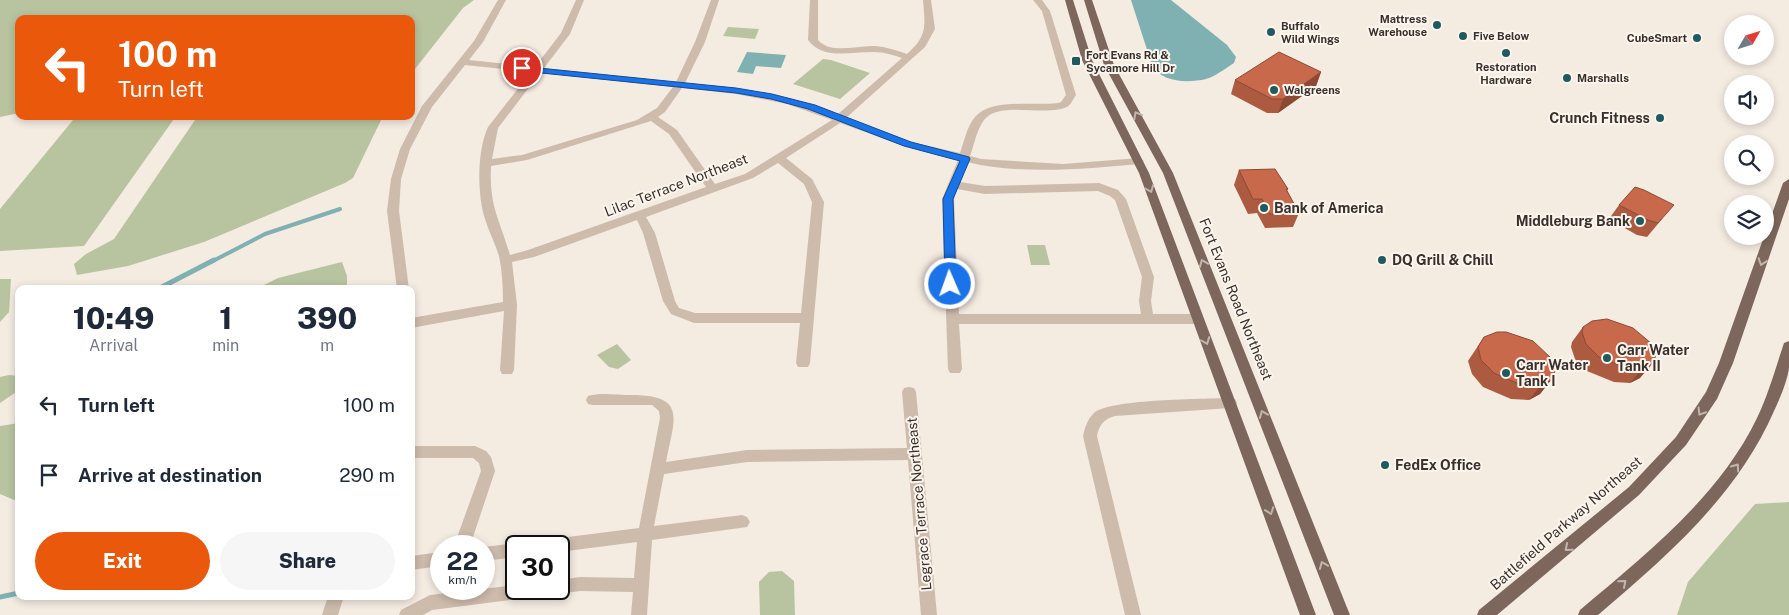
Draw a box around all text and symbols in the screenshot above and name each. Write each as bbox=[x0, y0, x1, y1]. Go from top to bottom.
place label: Mattress Warehouse bbox=[1368, 13, 1427, 38]
north arrow bbox=[1724, 15, 1774, 65]
map controls bbox=[1724, 15, 1774, 245]
marker: Mattress Warehouse bbox=[1431, 19, 1443, 31]
place label: Buffalo Wild Wings bbox=[1281, 20, 1340, 45]
marker: Buffalo Wild Wings bbox=[1265, 26, 1277, 38]
marker: Five Below bbox=[1457, 30, 1469, 42]
place label: Five Below bbox=[1473, 30, 1529, 42]
place label: CubeSmart bbox=[1627, 32, 1687, 44]
marker: CubeSmart bbox=[1691, 32, 1703, 44]
text: 100 m bbox=[118, 34, 217, 75]
icon: left bbox=[35, 35, 100, 100]
pin bbox=[501, 47, 543, 89]
marker: Restoration Hardware bbox=[1500, 47, 1512, 59]
place label: Fort Evans Rd & Sycamore Hill Dr bbox=[1086, 49, 1175, 74]
icon: arrive bbox=[508, 54, 536, 82]
marker: Fort Evans Rd & Sycamore Hill Dr bbox=[1070, 55, 1082, 67]
place label: Restoration Hardware bbox=[1475, 61, 1537, 86]
marker: Marshalls bbox=[1561, 72, 1573, 84]
place label: Marshalls bbox=[1577, 72, 1629, 84]
button: sound bbox=[1724, 75, 1774, 125]
text: Turn left bbox=[118, 76, 204, 102]
marker: Walgreens bbox=[1268, 84, 1280, 96]
place label: Walgreens bbox=[1284, 84, 1341, 96]
place label: Crunch Fitness bbox=[1549, 110, 1650, 126]
one-way arrow bbox=[1133, 111, 1143, 120]
marker: Crunch Fitness bbox=[1654, 112, 1666, 124]
button: search bbox=[1724, 135, 1774, 185]
street label: Lilac Terrace Northeast bbox=[602, 150, 750, 220]
one-way arrow bbox=[1144, 184, 1154, 193]
button: layers bbox=[1724, 195, 1774, 245]
place label: Bank of America bbox=[1274, 200, 1383, 216]
marker: Bank of America bbox=[1258, 202, 1270, 214]
place label: Middleburg Bank bbox=[1516, 213, 1630, 229]
marker: Middleburg Bank bbox=[1634, 215, 1646, 227]
street label: Fort Evans Road Northeast bbox=[1196, 216, 1276, 382]
place label: DQ Grill & Chill bbox=[1392, 252, 1494, 268]
marker: DQ Grill & Chill bbox=[1376, 254, 1388, 266]
position arrow bbox=[923, 257, 975, 309]
one-way arrow bbox=[1758, 257, 1768, 266]
one-way arrow bbox=[1199, 259, 1210, 268]
text: 10:49 bbox=[73, 300, 155, 336]
text: 1 bbox=[219, 300, 232, 336]
text: 390 bbox=[297, 300, 357, 336]
text: Arrival bbox=[89, 336, 138, 355]
text: min bbox=[212, 336, 239, 355]
text: m bbox=[320, 336, 334, 355]
one-way arrow bbox=[1200, 337, 1210, 345]
place label: Carr Water Tank II bbox=[1617, 342, 1689, 374]
marker: Carr Water Tank II bbox=[1601, 352, 1613, 364]
place label: Carr Water Tank I bbox=[1516, 357, 1588, 389]
marker: Carr Water Tank I bbox=[1500, 367, 1512, 379]
icon: left bbox=[35, 391, 63, 419]
text: Turn left bbox=[78, 394, 155, 416]
text: 100 m bbox=[343, 394, 395, 416]
one-way arrow bbox=[1697, 407, 1707, 416]
one-way arrow bbox=[1259, 410, 1269, 419]
street label: Legrace Terrace Northeast bbox=[903, 417, 935, 591]
street label: Battlefield Parkway Northeast bbox=[1487, 453, 1645, 593]
place label: FedEx Office bbox=[1395, 457, 1481, 473]
marker: FedEx Office bbox=[1379, 459, 1391, 471]
icon: arrive bbox=[35, 461, 63, 489]
one-way arrow bbox=[1730, 463, 1739, 472]
text: Arrive at destination bbox=[78, 464, 262, 486]
text: 290 m bbox=[339, 464, 395, 486]
one-way arrow bbox=[1264, 506, 1274, 515]
button: Exit bbox=[35, 532, 210, 590]
button: Share bbox=[220, 532, 395, 590]
speed limit sign: 30 bbox=[505, 535, 570, 600]
one-way arrow bbox=[1565, 542, 1574, 550]
text: 22 bbox=[447, 546, 478, 576]
one-way arrow bbox=[1318, 562, 1328, 570]
text: km/h bbox=[448, 573, 477, 587]
one-way arrow bbox=[1618, 580, 1627, 589]

